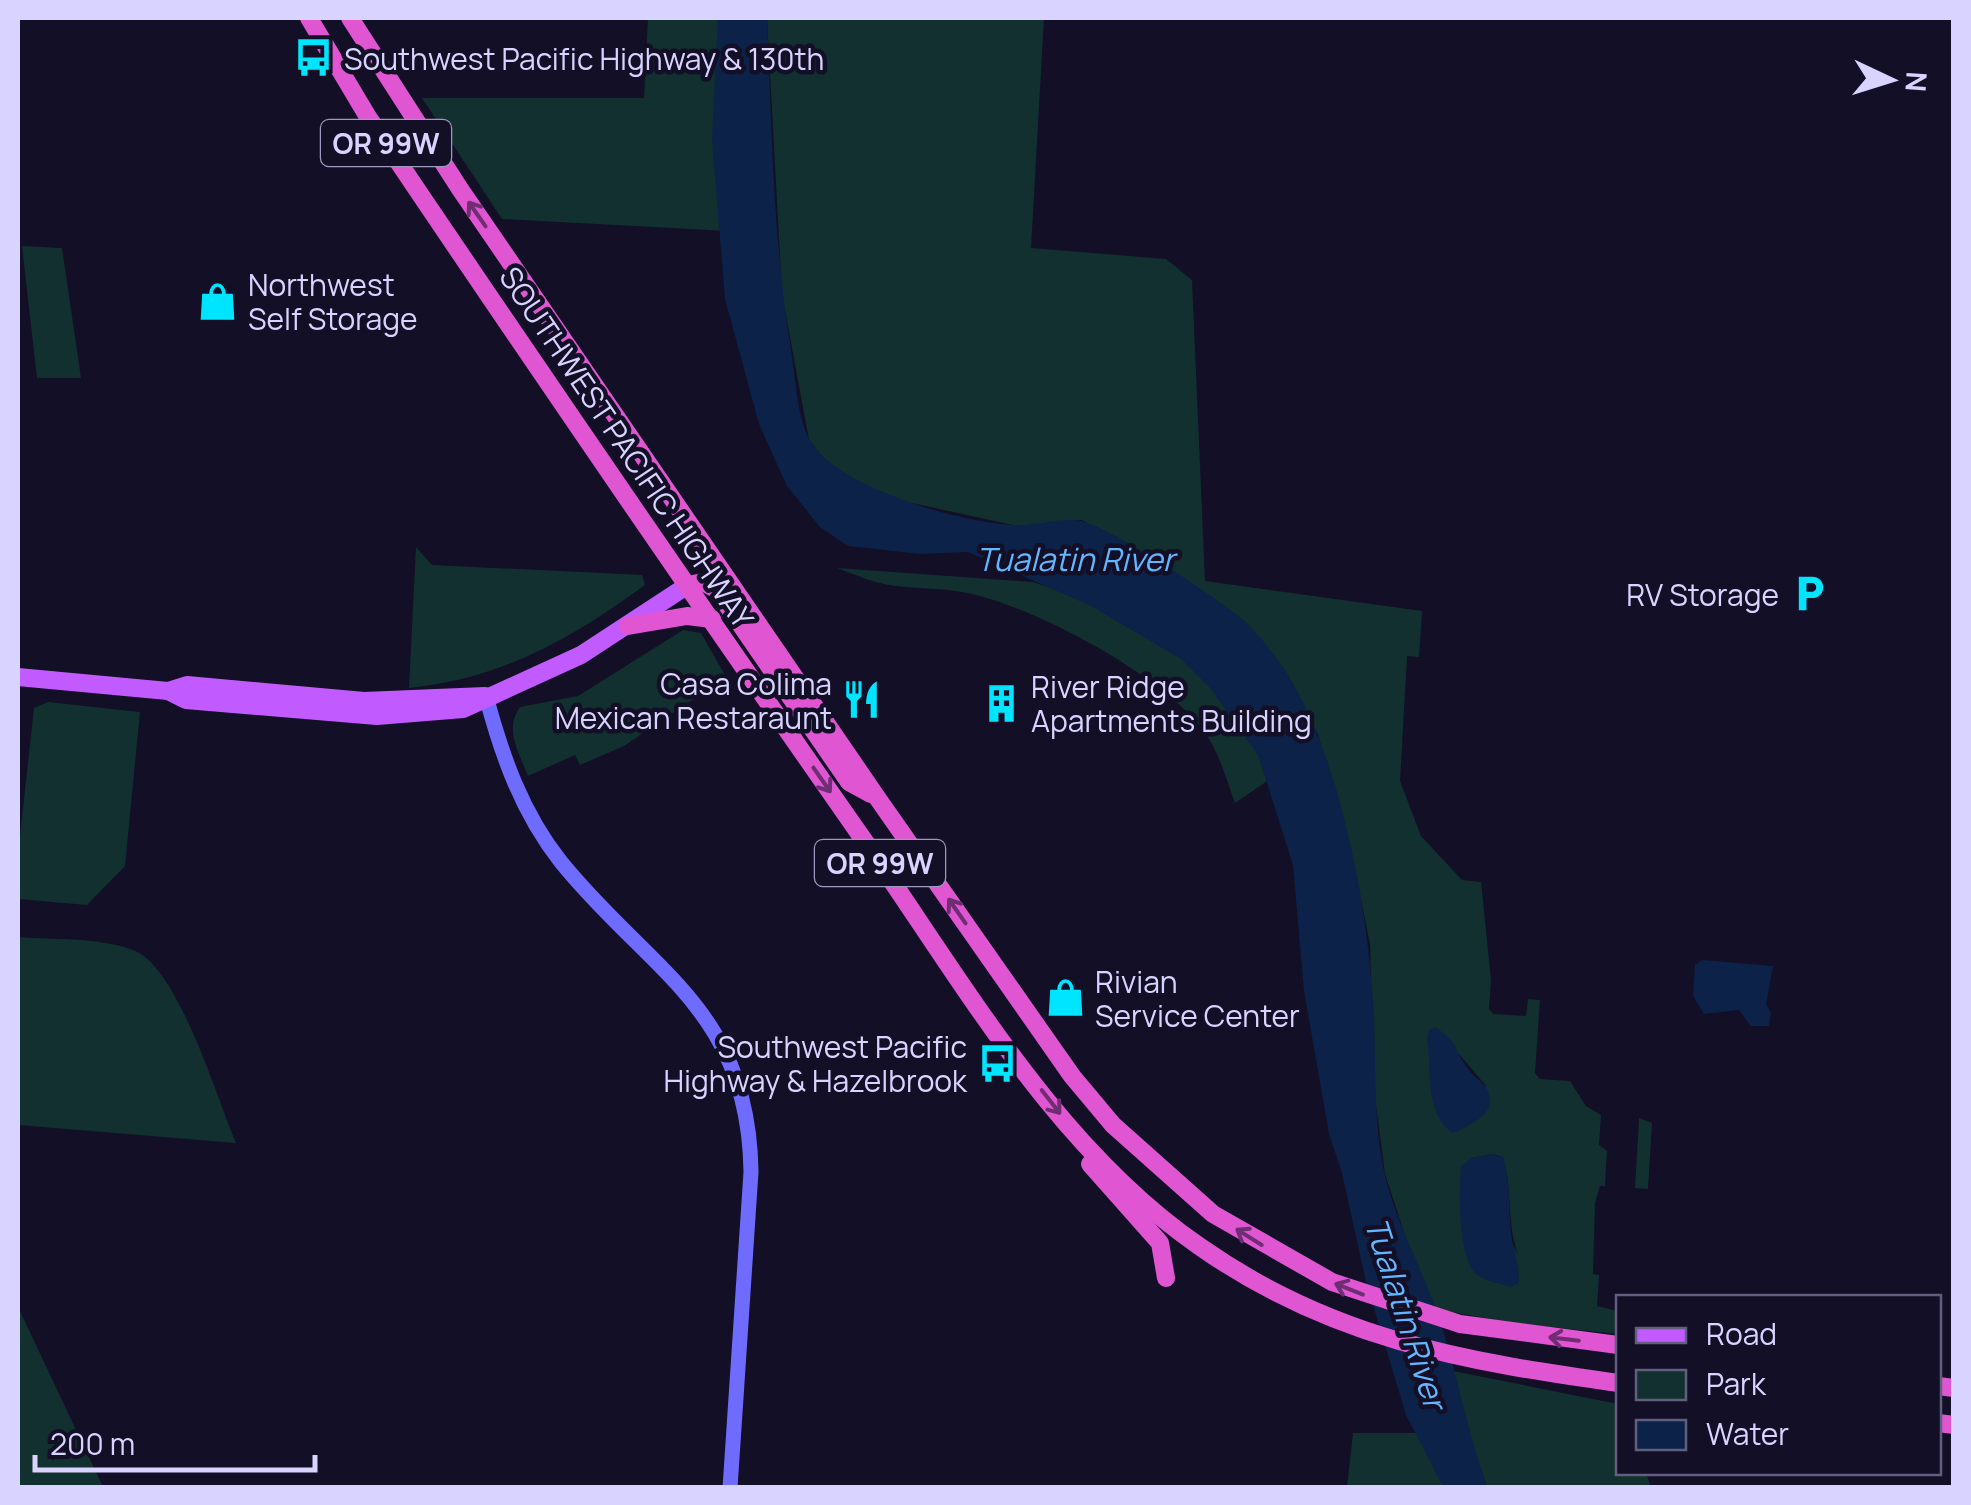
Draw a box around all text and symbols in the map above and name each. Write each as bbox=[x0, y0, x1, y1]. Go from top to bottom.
north arrow bbox=[1841, 30, 1941, 130]
bus stop icon: Southwest Pacific Highway & 130th bbox=[293, 37, 335, 79]
place label: Southwest Pacific Highway & 130th bbox=[344, 38, 824, 79]
text: N bbox=[1897, 70, 1937, 93]
road number: OR 99W bbox=[321, 120, 451, 166]
one-way arrow bbox=[467, 200, 488, 228]
street label: SOUTHWEST PACIFIC HIGHWAY bbox=[490, 258, 764, 636]
place label: Northwest Self Storage bbox=[248, 264, 418, 339]
shop icon: Northwest Self Storage bbox=[197, 280, 239, 322]
water label: Tualatin River bbox=[976, 537, 1179, 581]
parking icon: RV Storage bbox=[1788, 573, 1830, 615]
place label: RV Storage bbox=[1626, 574, 1779, 615]
place label: Casa Colima Mexican Restaraunt bbox=[555, 663, 832, 738]
place label: River Ridge Apartments Building bbox=[1031, 666, 1312, 741]
restaurant icon: Casa Colima Mexican Restaraunt bbox=[841, 679, 883, 721]
building icon: River Ridge Apartments Building bbox=[980, 682, 1022, 724]
one-way arrow bbox=[811, 766, 832, 794]
road number: OR 99W bbox=[815, 840, 945, 886]
one-way arrow bbox=[947, 898, 968, 925]
place label: Rivian Service Center bbox=[1095, 961, 1300, 1036]
shop icon: Rivian Service Center bbox=[1044, 977, 1086, 1019]
place label: Southwest Pacific Highway & Hazelbrook bbox=[664, 1026, 968, 1101]
bus stop icon: Southwest Pacific Highway & Hazelbrook bbox=[976, 1042, 1018, 1084]
one-way arrow bbox=[1040, 1089, 1062, 1115]
water label: Tualatin River bbox=[1354, 1212, 1459, 1419]
one-way arrow bbox=[1235, 1227, 1264, 1248]
one-way arrow bbox=[1334, 1279, 1364, 1297]
legend bbox=[1616, 1295, 1941, 1475]
text: Road bbox=[1706, 1313, 1777, 1354]
one-way arrow bbox=[1549, 1329, 1581, 1347]
text: Park bbox=[1706, 1363, 1767, 1404]
scale bar bbox=[35, 1410, 315, 1472]
text: Water bbox=[1706, 1413, 1789, 1454]
text: 200 m bbox=[50, 1423, 135, 1464]

